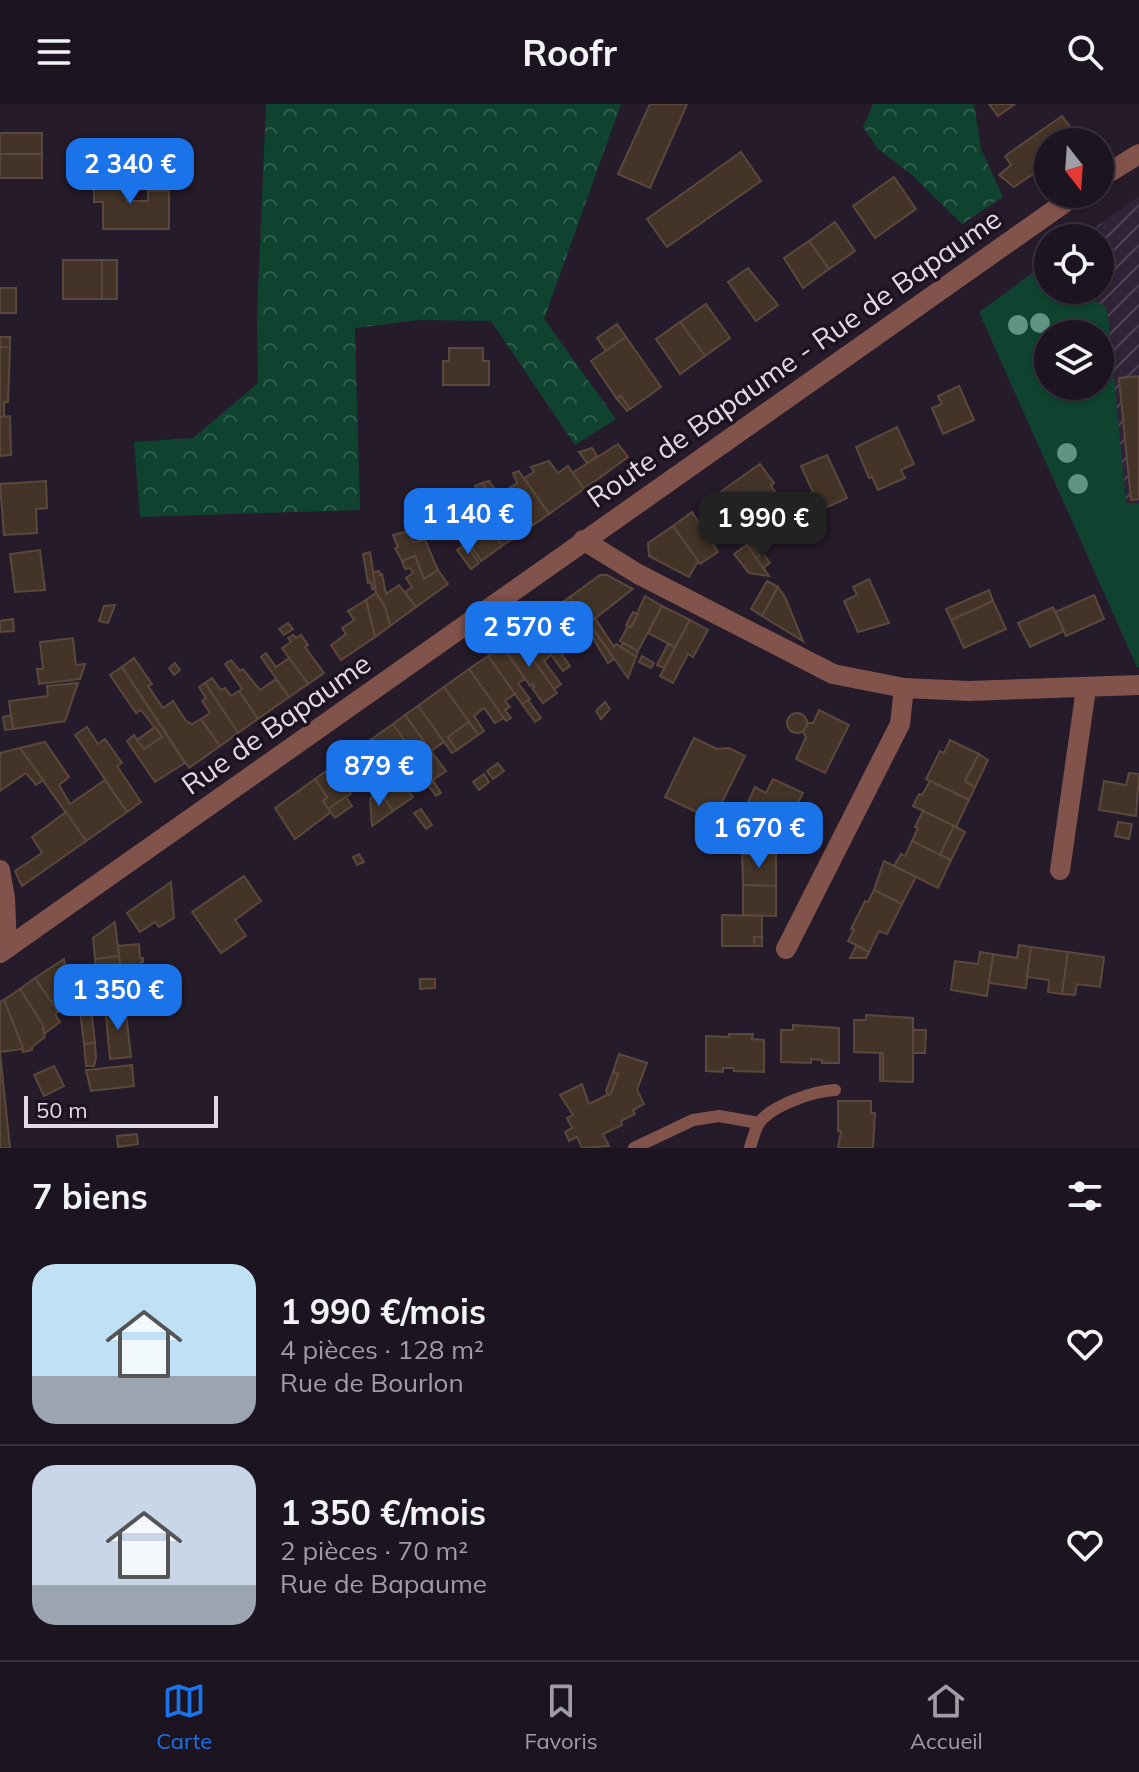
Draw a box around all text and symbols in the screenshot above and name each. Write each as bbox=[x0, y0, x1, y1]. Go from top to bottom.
icon: menu bbox=[32, 30, 76, 74]
text: Roofr bbox=[522, 30, 617, 75]
icon: search bbox=[1063, 30, 1107, 74]
north arrow bbox=[1034, 128, 1114, 208]
map controls bbox=[1034, 128, 1114, 400]
pin: 2 340 € bbox=[56, 138, 204, 206]
text: 2 340 € bbox=[84, 147, 176, 180]
street label: Route de Bapaume - Rue de Bapaume bbox=[580, 201, 1008, 515]
button: locate bbox=[1034, 224, 1114, 304]
button: layers bbox=[1034, 320, 1114, 400]
pin: 1 140 € bbox=[394, 488, 542, 556]
pin: 1 990 € bbox=[689, 492, 837, 560]
text: 1 140 € bbox=[422, 497, 514, 530]
text: 1 990 € bbox=[717, 501, 809, 534]
pin: 2 570 € bbox=[455, 601, 603, 669]
text: 2 570 € bbox=[483, 610, 575, 643]
street label: Rue de Bapaume bbox=[174, 645, 377, 802]
pin: 879 € bbox=[323, 740, 435, 808]
text: 879 € bbox=[344, 749, 414, 782]
pin: 1 670 € bbox=[685, 802, 833, 870]
text: 1 670 € bbox=[713, 811, 805, 844]
pin: 1 350 € bbox=[44, 964, 192, 1032]
text: 1 350 € bbox=[72, 973, 164, 1006]
scale bar bbox=[24, 1092, 218, 1128]
text: 50 m bbox=[36, 1096, 87, 1124]
icon: filters bbox=[1063, 1174, 1107, 1218]
text: 7 biens bbox=[32, 1175, 148, 1218]
text: 1 990 €/mois bbox=[280, 1290, 486, 1333]
icon: home bbox=[96, 1296, 192, 1392]
icon: heart bbox=[1063, 1322, 1107, 1366]
text: 4 pièces · 128 m² bbox=[280, 1333, 484, 1366]
text: Rue de Bourlon bbox=[280, 1366, 464, 1399]
text: 1 350 €/mois bbox=[280, 1491, 486, 1534]
icon: home bbox=[96, 1497, 192, 1593]
icon: heart bbox=[1063, 1523, 1107, 1567]
text: 2 pièces · 70 m² bbox=[280, 1534, 468, 1567]
text: Rue de Bapaume bbox=[280, 1567, 487, 1600]
tab: Carte bbox=[156, 1679, 212, 1755]
tab: Favoris bbox=[525, 1679, 598, 1755]
tab: Accueil bbox=[910, 1679, 983, 1755]

